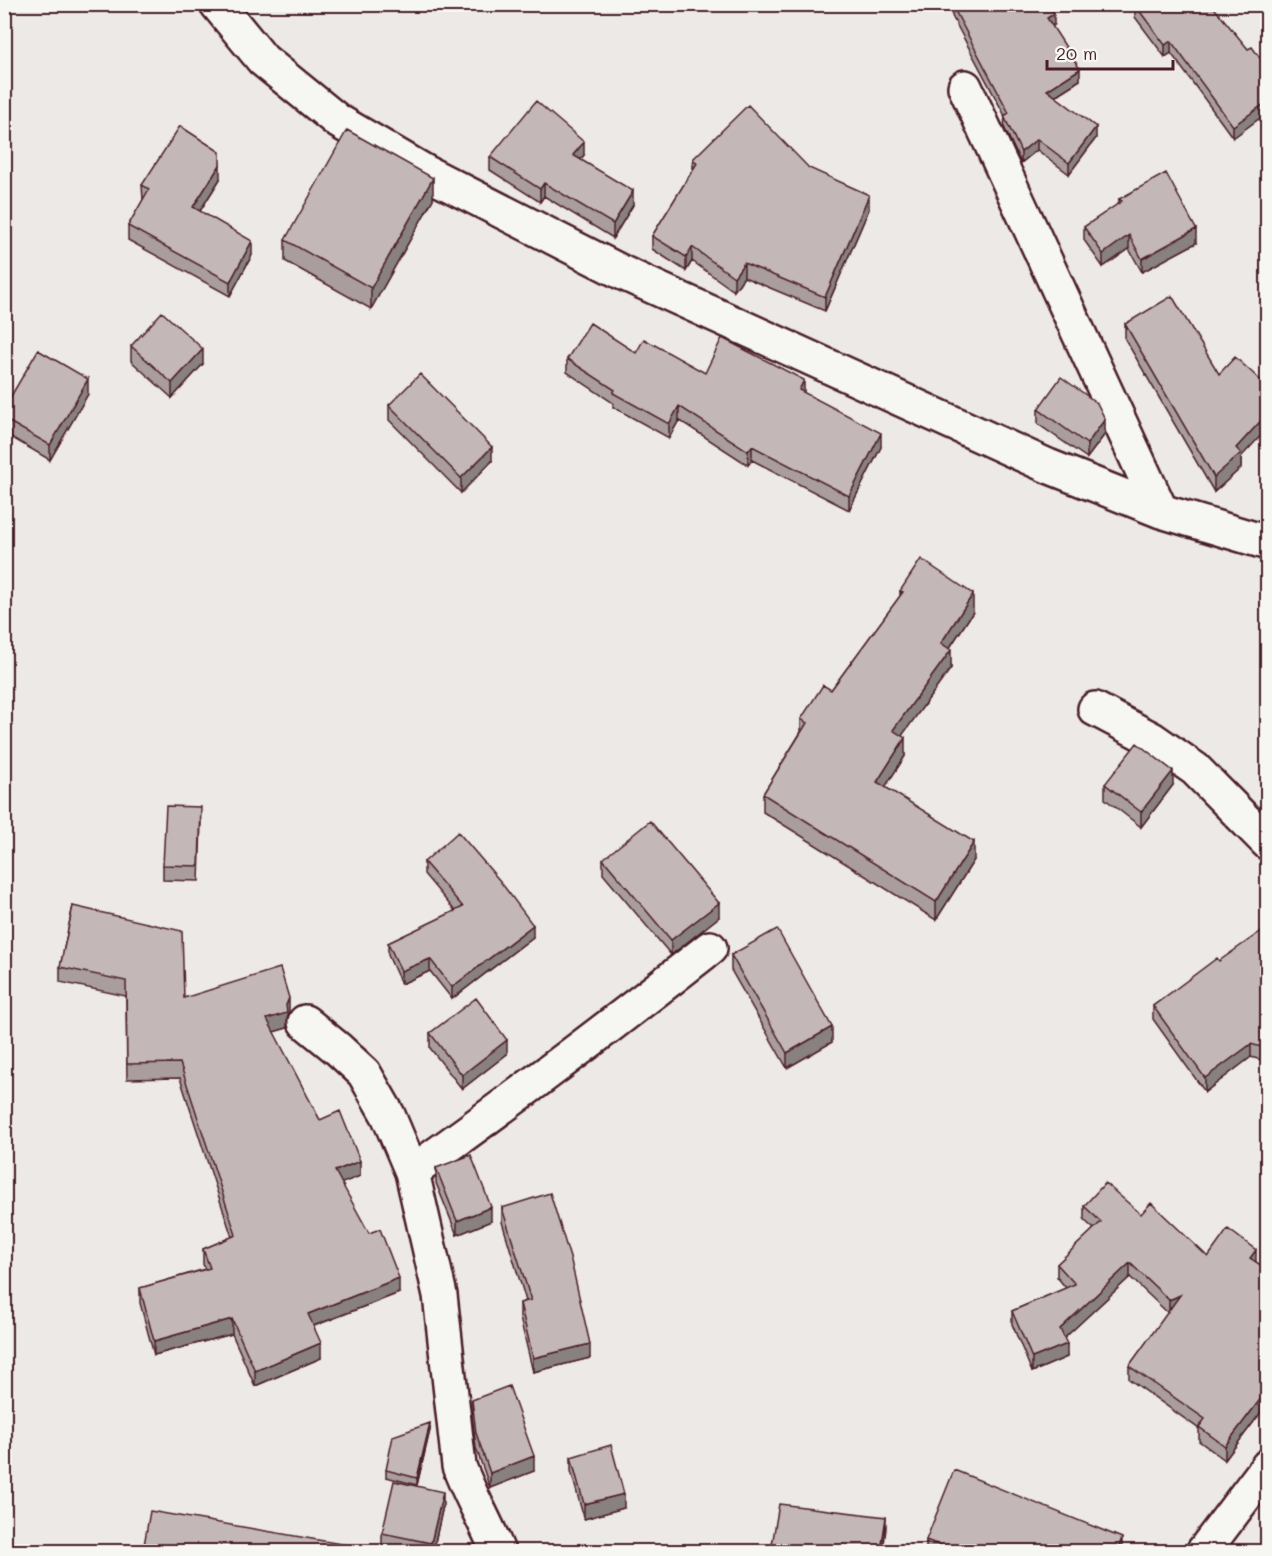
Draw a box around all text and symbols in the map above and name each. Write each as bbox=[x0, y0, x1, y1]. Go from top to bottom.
scale bar bbox=[1047, 33, 1173, 71]
text: 20 m bbox=[1056, 41, 1097, 65]

